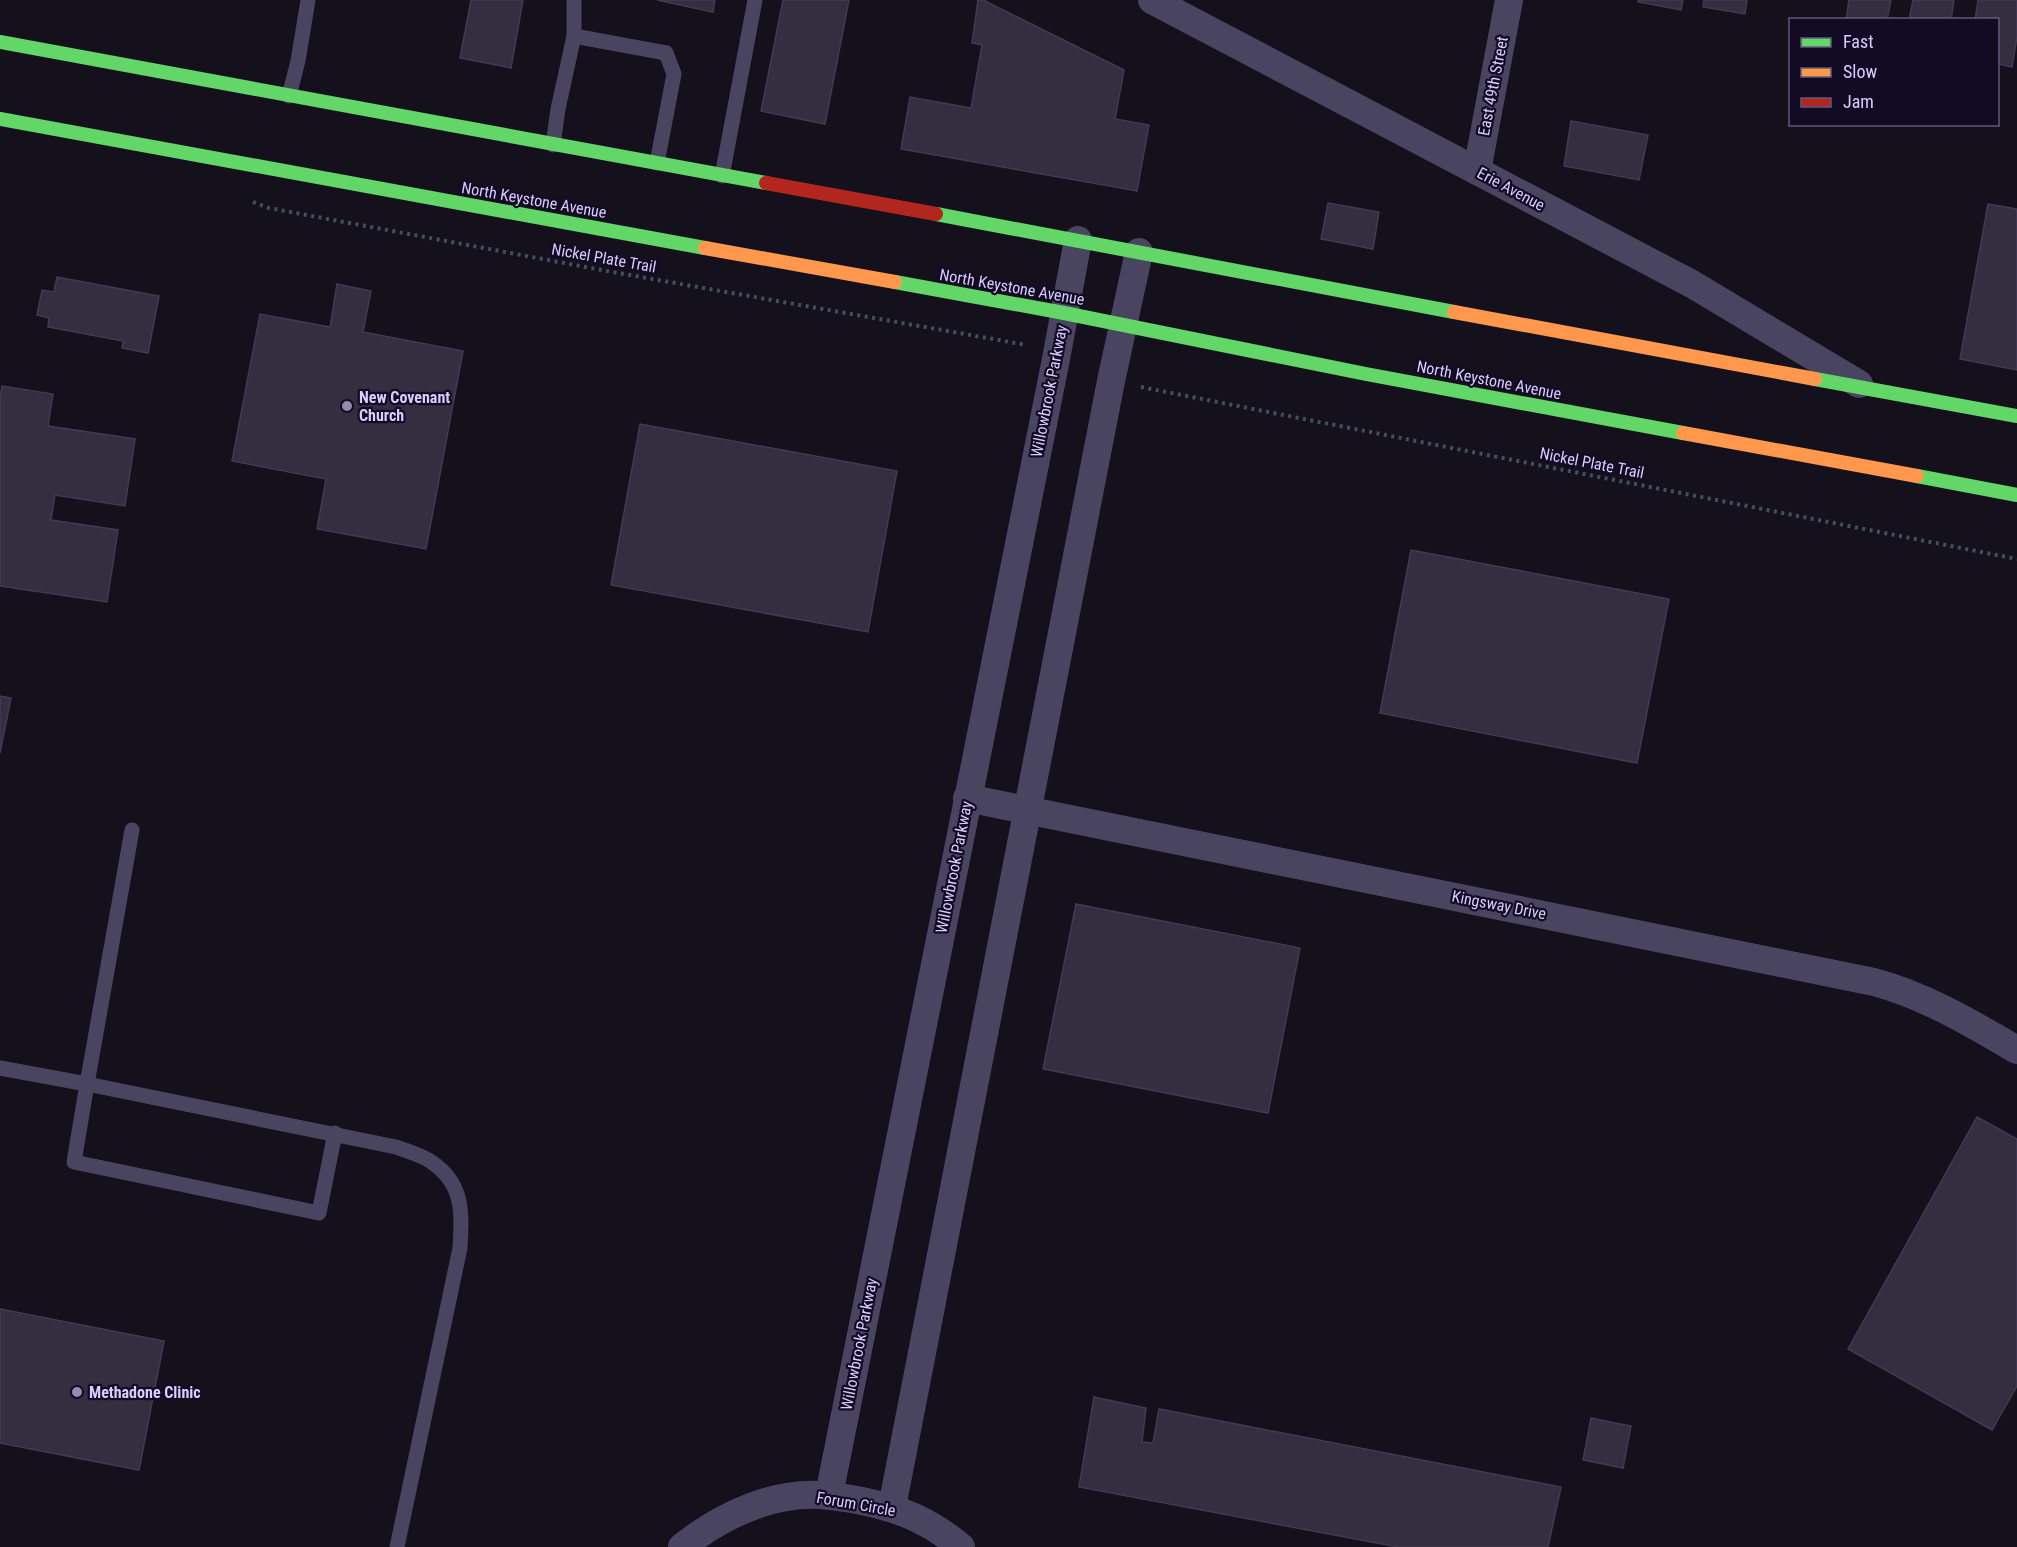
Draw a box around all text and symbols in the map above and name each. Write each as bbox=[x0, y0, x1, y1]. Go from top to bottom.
legend bbox=[1789, 18, 1999, 126]
text: Fast bbox=[1843, 31, 1874, 52]
street label: East 49th Street bbox=[1474, 34, 1512, 137]
text: Slow bbox=[1843, 61, 1878, 82]
text: Jam bbox=[1843, 91, 1874, 112]
street label: Erie Avenue bbox=[1474, 163, 1548, 215]
street label: North Keystone Avenue bbox=[460, 178, 608, 222]
street label: Nickel Plate Trail bbox=[550, 239, 658, 277]
street label: North Keystone Avenue bbox=[938, 265, 1086, 309]
street label: Willowbrook Parkway bbox=[1027, 323, 1071, 459]
street label: North Keystone Avenue bbox=[1415, 357, 1563, 403]
place label: New Covenant Church bbox=[359, 388, 450, 425]
marker: New Covenant Church bbox=[340, 399, 354, 413]
street label: Nickel Plate Trail bbox=[1538, 444, 1646, 482]
street label: Willowbrook Parkway bbox=[932, 799, 976, 935]
street label: Kingsway Drive bbox=[1450, 887, 1548, 923]
street label: Willowbrook Parkway bbox=[837, 1276, 881, 1412]
place label: Methadone Clinic bbox=[89, 1383, 201, 1402]
marker: Methadone Clinic bbox=[70, 1385, 84, 1399]
street label: Forum Circle bbox=[815, 1488, 897, 1520]

